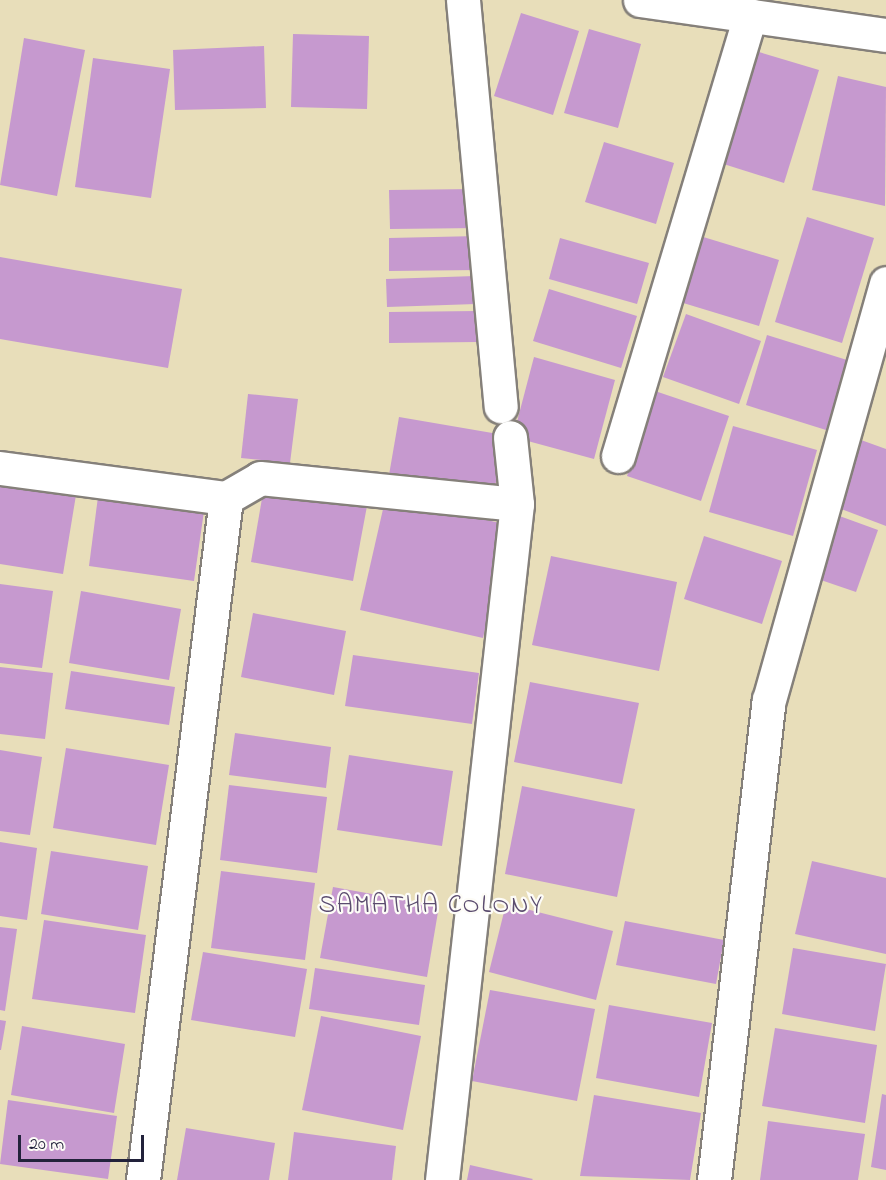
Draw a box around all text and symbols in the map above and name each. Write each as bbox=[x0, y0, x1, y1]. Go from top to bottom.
district label: SAMATHA COLONY bbox=[319, 891, 543, 923]
scale bar bbox=[21, 1123, 147, 1161]
text: 20 m bbox=[29, 1132, 64, 1158]

